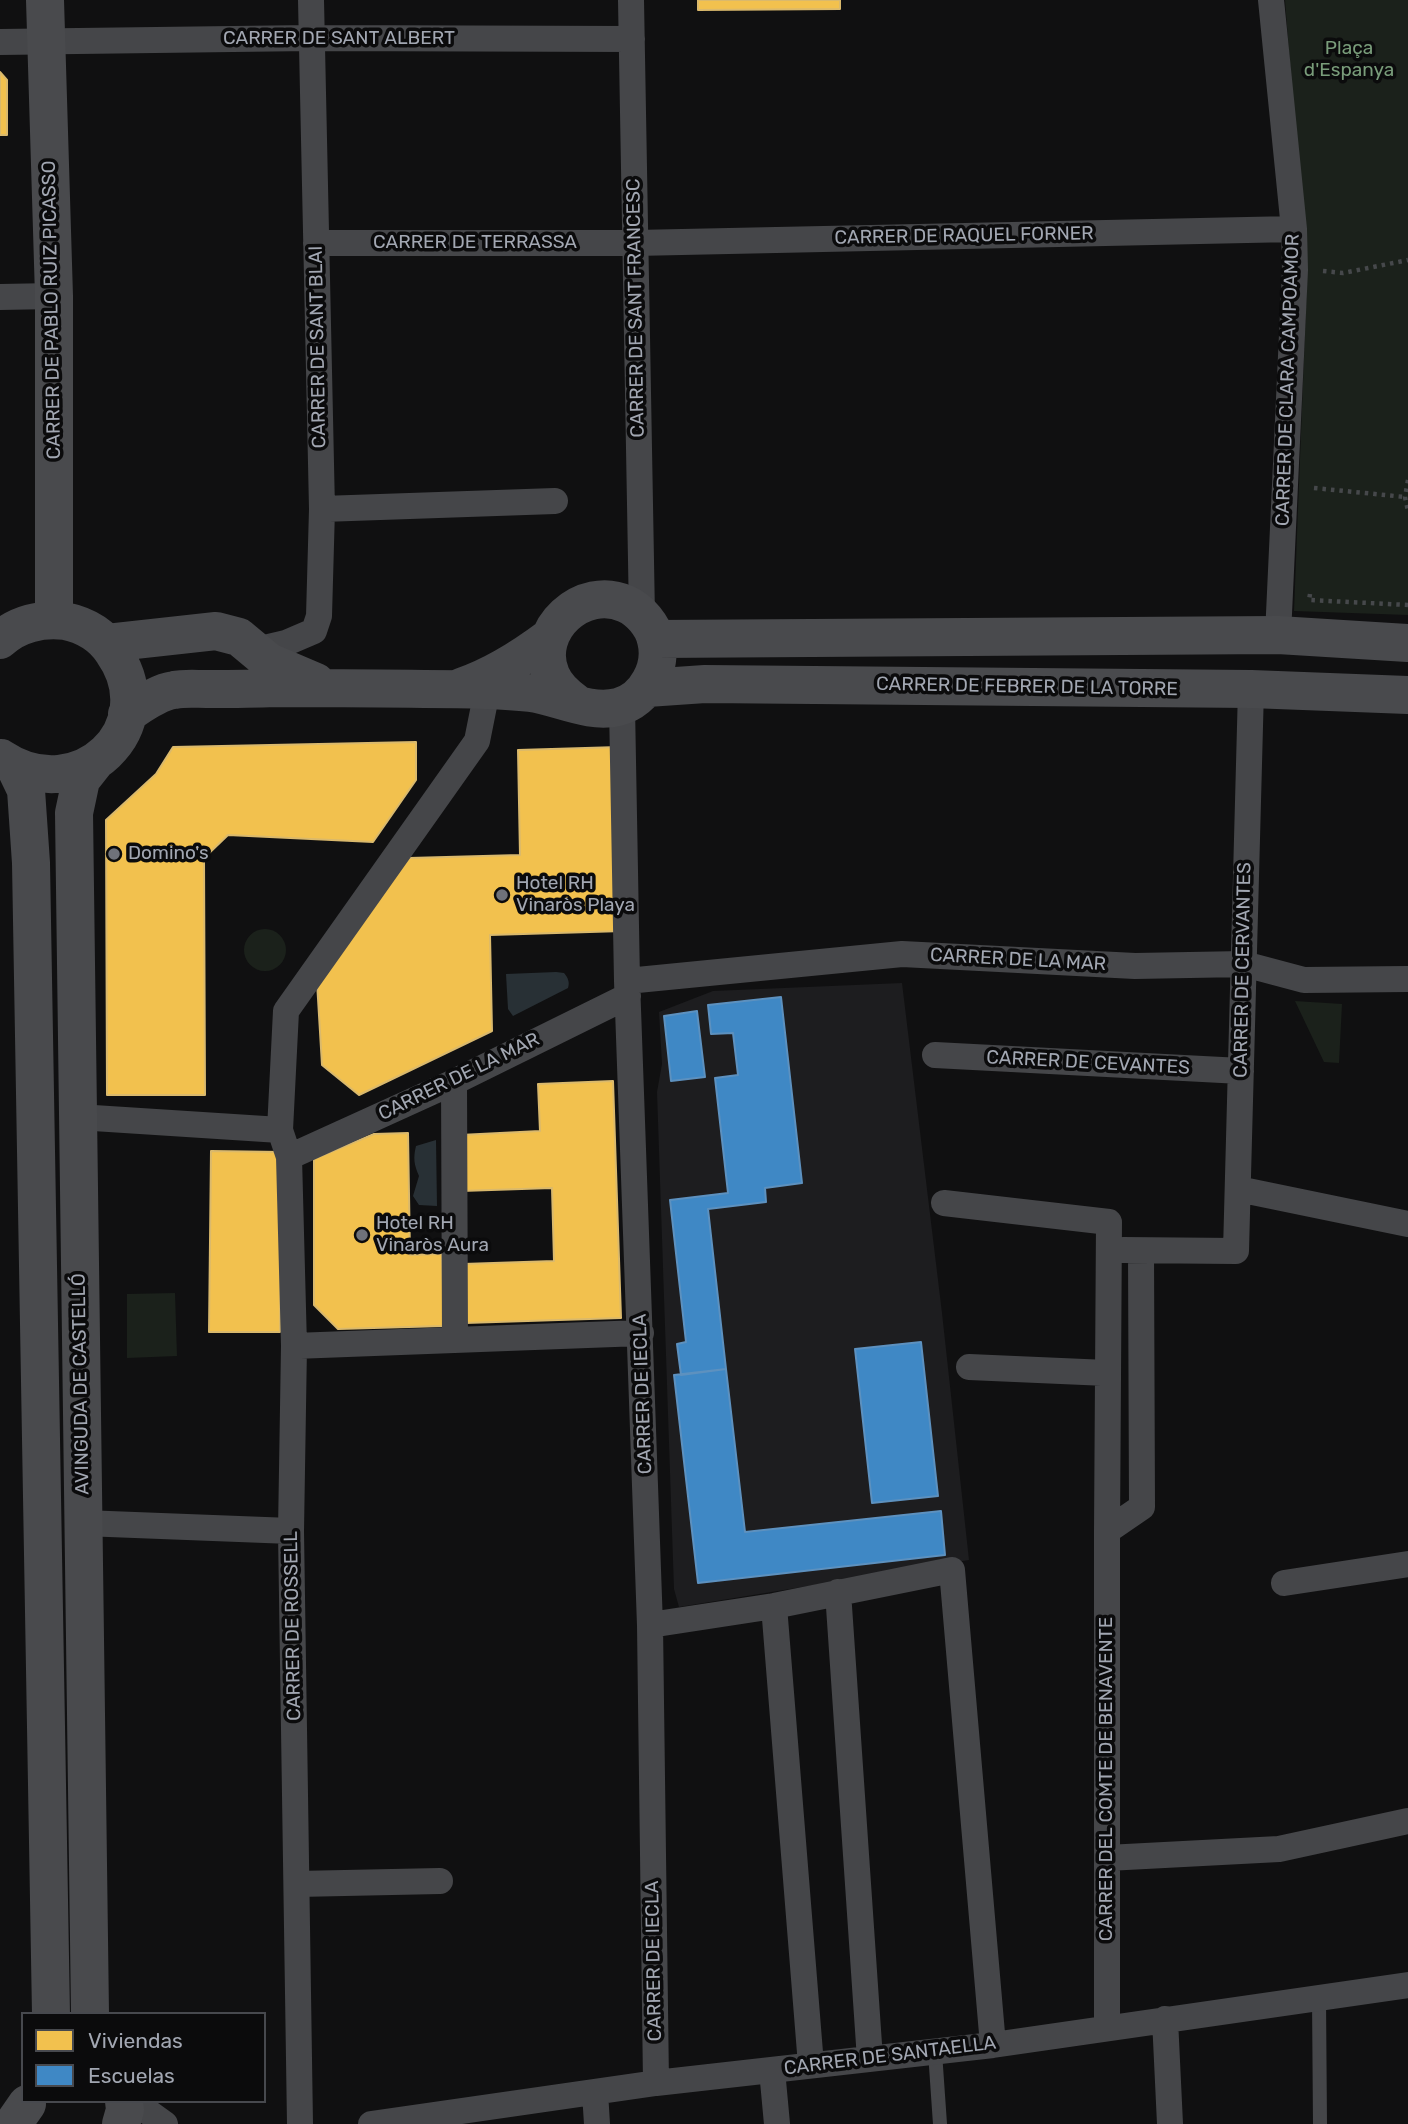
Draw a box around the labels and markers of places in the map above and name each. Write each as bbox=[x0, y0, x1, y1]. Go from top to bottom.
place label: Domino's bbox=[128, 843, 209, 865]
marker: Domino's bbox=[106, 846, 122, 862]
place label: Hotel RH Vinaròs Playa bbox=[516, 873, 635, 917]
marker: Hotel RH Vinaròs Playa bbox=[494, 887, 510, 903]
place label: Hotel RH Vinaròs Aura bbox=[376, 1213, 489, 1257]
marker: Hotel RH Vinaròs Aura bbox=[354, 1227, 370, 1243]

